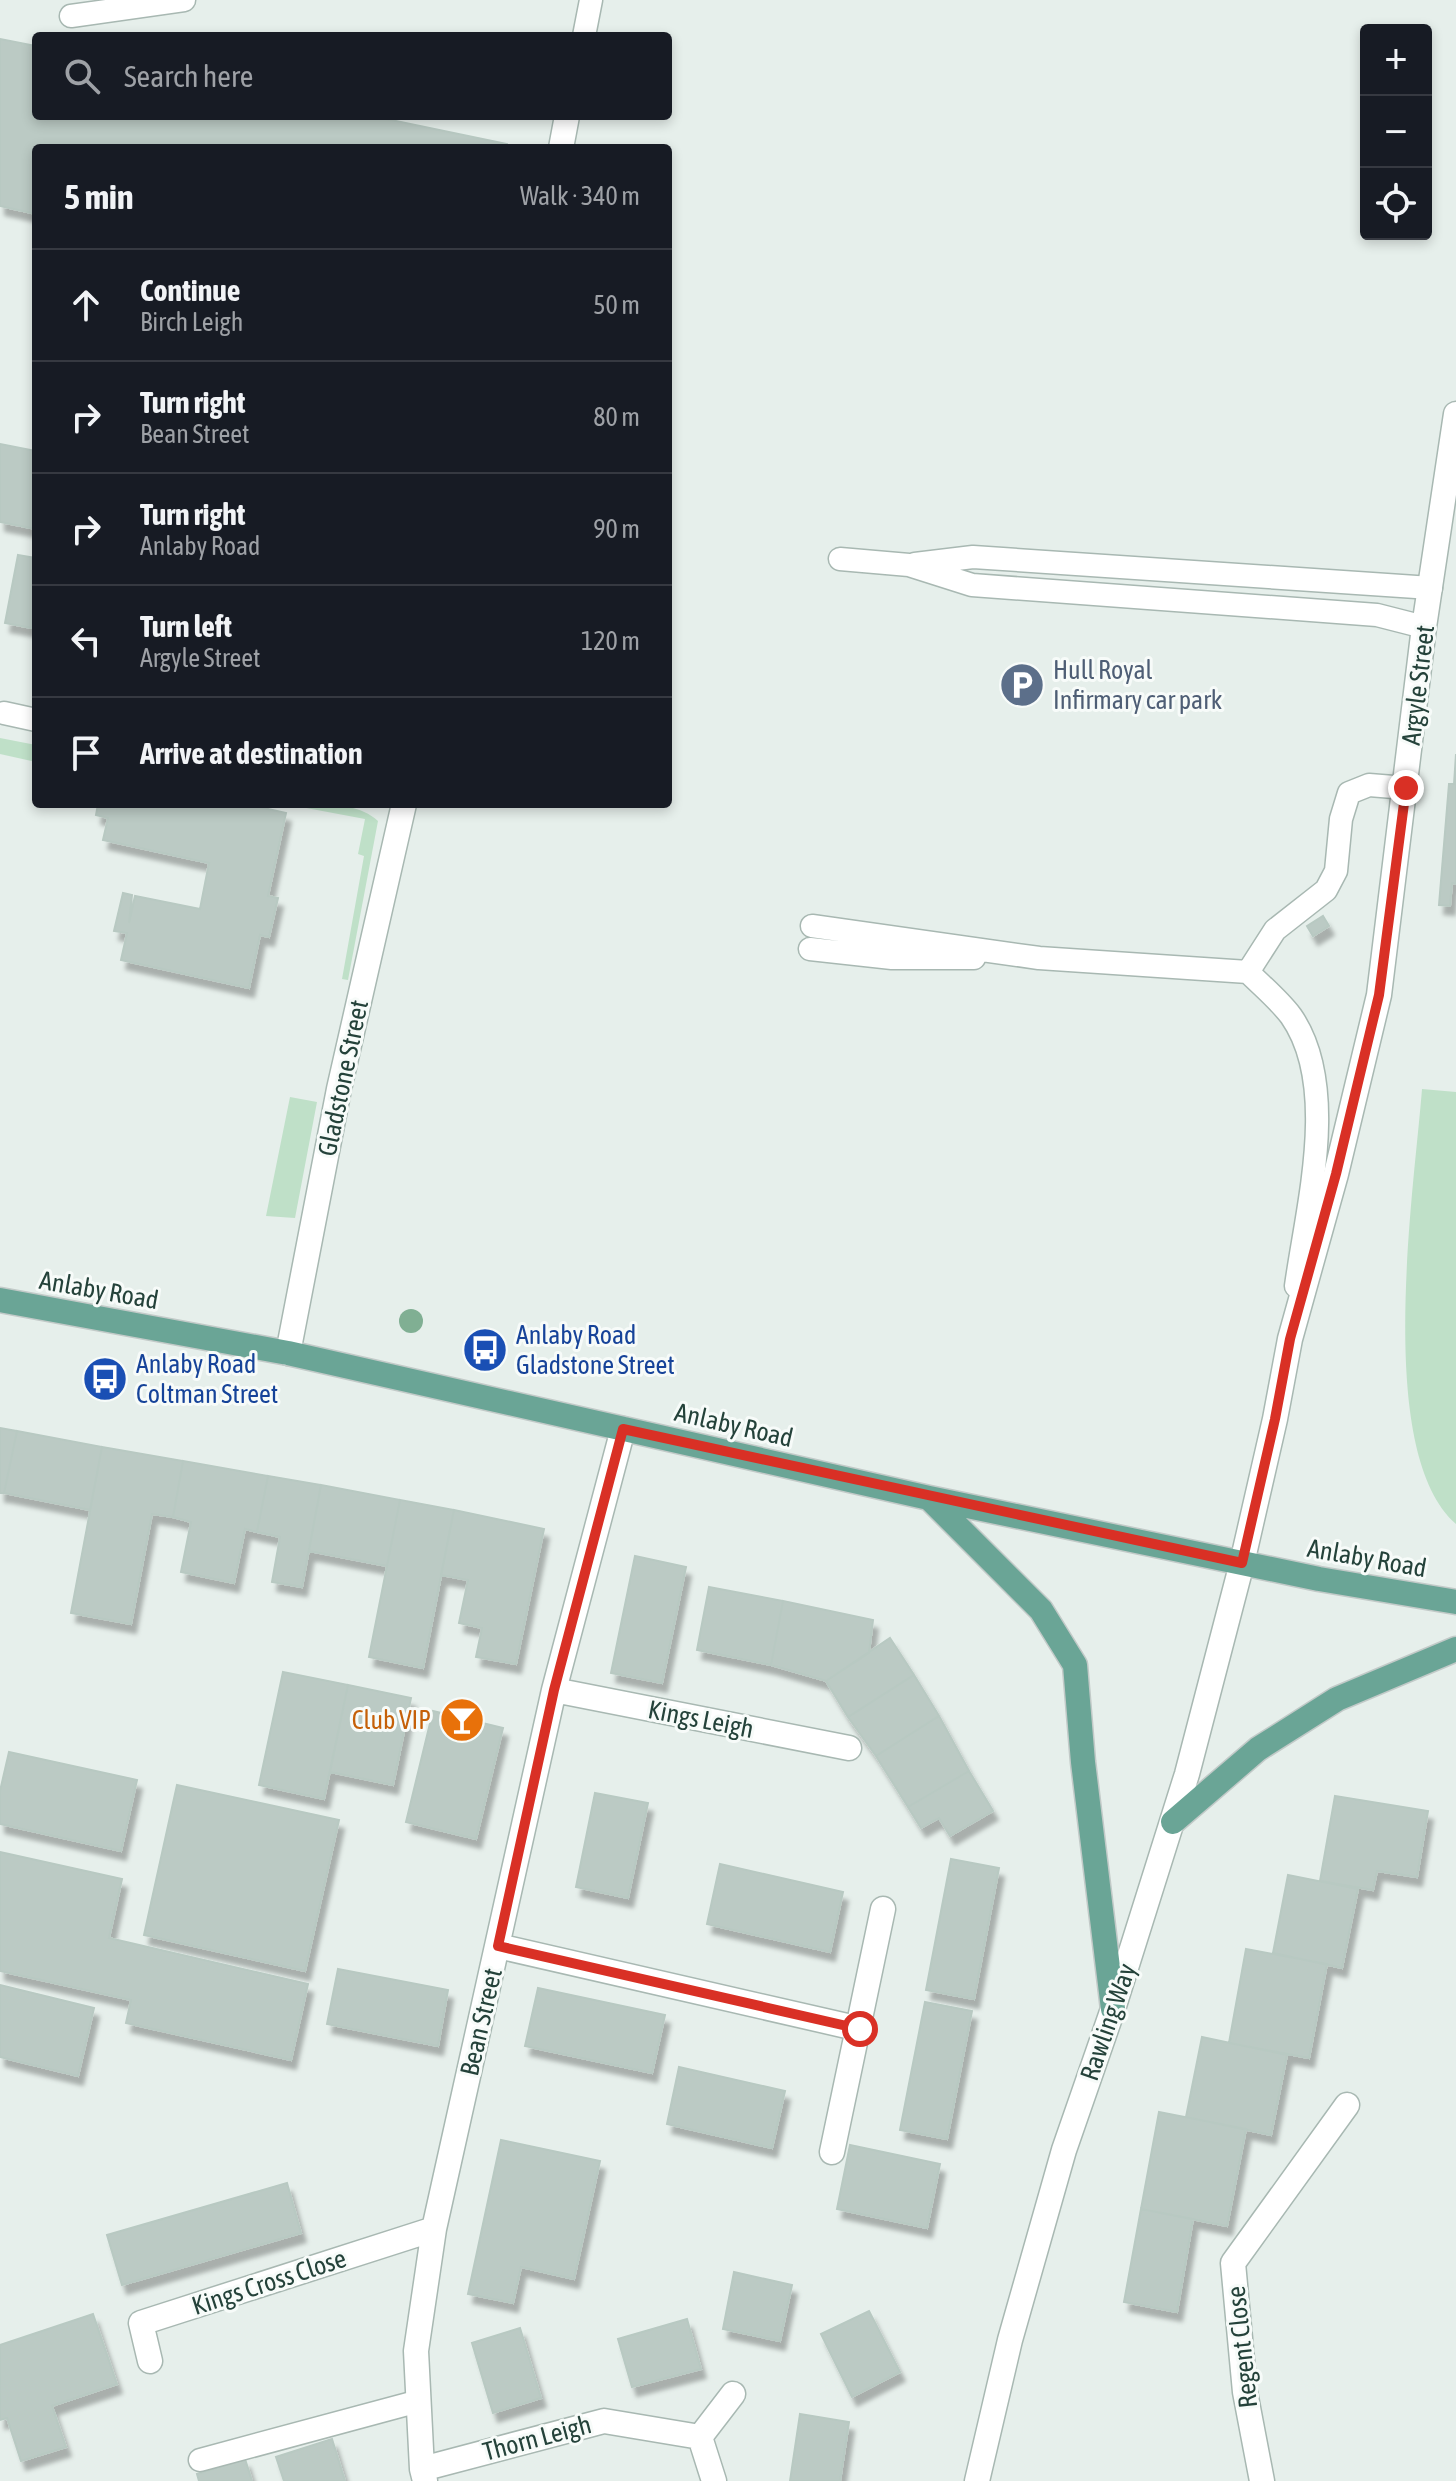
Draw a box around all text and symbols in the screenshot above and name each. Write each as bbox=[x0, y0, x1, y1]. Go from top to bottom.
map controls bbox=[1360, 24, 1432, 240]
button: + bbox=[1360, 24, 1432, 96]
search box bbox=[32, 32, 672, 120]
icon: search bbox=[60, 54, 104, 98]
text: Search here bbox=[124, 59, 253, 93]
button: − bbox=[1360, 96, 1432, 168]
button: locate bbox=[1360, 168, 1432, 240]
text: 5 min bbox=[64, 177, 133, 216]
text: Walk · 340 m bbox=[520, 181, 640, 211]
text: Continue bbox=[140, 273, 240, 307]
icon: ahead bbox=[64, 283, 108, 327]
text: 50 m bbox=[593, 290, 640, 320]
text: Birch Leigh bbox=[140, 307, 243, 337]
text: Turn right bbox=[140, 385, 246, 419]
icon: right bbox=[64, 395, 108, 439]
text: 80 m bbox=[593, 402, 640, 432]
text: Bean Street bbox=[140, 419, 249, 449]
text: Turn right bbox=[140, 497, 246, 531]
icon: right bbox=[64, 507, 108, 551]
text: 90 m bbox=[593, 514, 640, 544]
text: Anlaby Road bbox=[140, 531, 260, 561]
text: Turn left bbox=[140, 609, 232, 643]
icon: left bbox=[64, 619, 108, 663]
street label: Argyle Street bbox=[1396, 623, 1440, 747]
text: 120 m bbox=[581, 626, 640, 656]
text: Argyle Street bbox=[140, 643, 261, 673]
place label: Hull Royal Infirmary car park bbox=[1053, 655, 1222, 715]
parking icon: Hull Royal Infirmary car park bbox=[998, 661, 1046, 709]
icon: arrive bbox=[64, 731, 108, 775]
text: Arrive at destination bbox=[140, 736, 362, 770]
route end bbox=[1388, 770, 1424, 806]
street label: Gladstone Street bbox=[312, 997, 374, 1159]
street label: Anlaby Road bbox=[37, 1265, 161, 1315]
place label: Anlaby Road Gladstone Street bbox=[516, 1320, 675, 1380]
bus stop icon: Anlaby Road Gladstone Street bbox=[461, 1326, 509, 1374]
place label: Anlaby Road Coltman Street bbox=[136, 1349, 278, 1409]
bus stop icon: Anlaby Road Coltman Street bbox=[81, 1355, 129, 1403]
street label: Anlaby Road bbox=[672, 1397, 796, 1453]
street label: Anlaby Road bbox=[1305, 1533, 1429, 1583]
street label: Kings Leigh bbox=[646, 1694, 756, 1744]
bar icon: Club VIP bbox=[438, 1696, 486, 1744]
place label: Club VIP bbox=[352, 1705, 431, 1735]
street label: Rawling Way bbox=[1074, 1959, 1142, 2084]
street label: Bean Street bbox=[454, 1965, 508, 2079]
route start bbox=[842, 2011, 878, 2047]
street label: Kings Cross Close bbox=[188, 2243, 350, 2321]
street label: Regent Close bbox=[1221, 2285, 1263, 2409]
street label: Thorn Leigh bbox=[479, 2409, 595, 2467]

